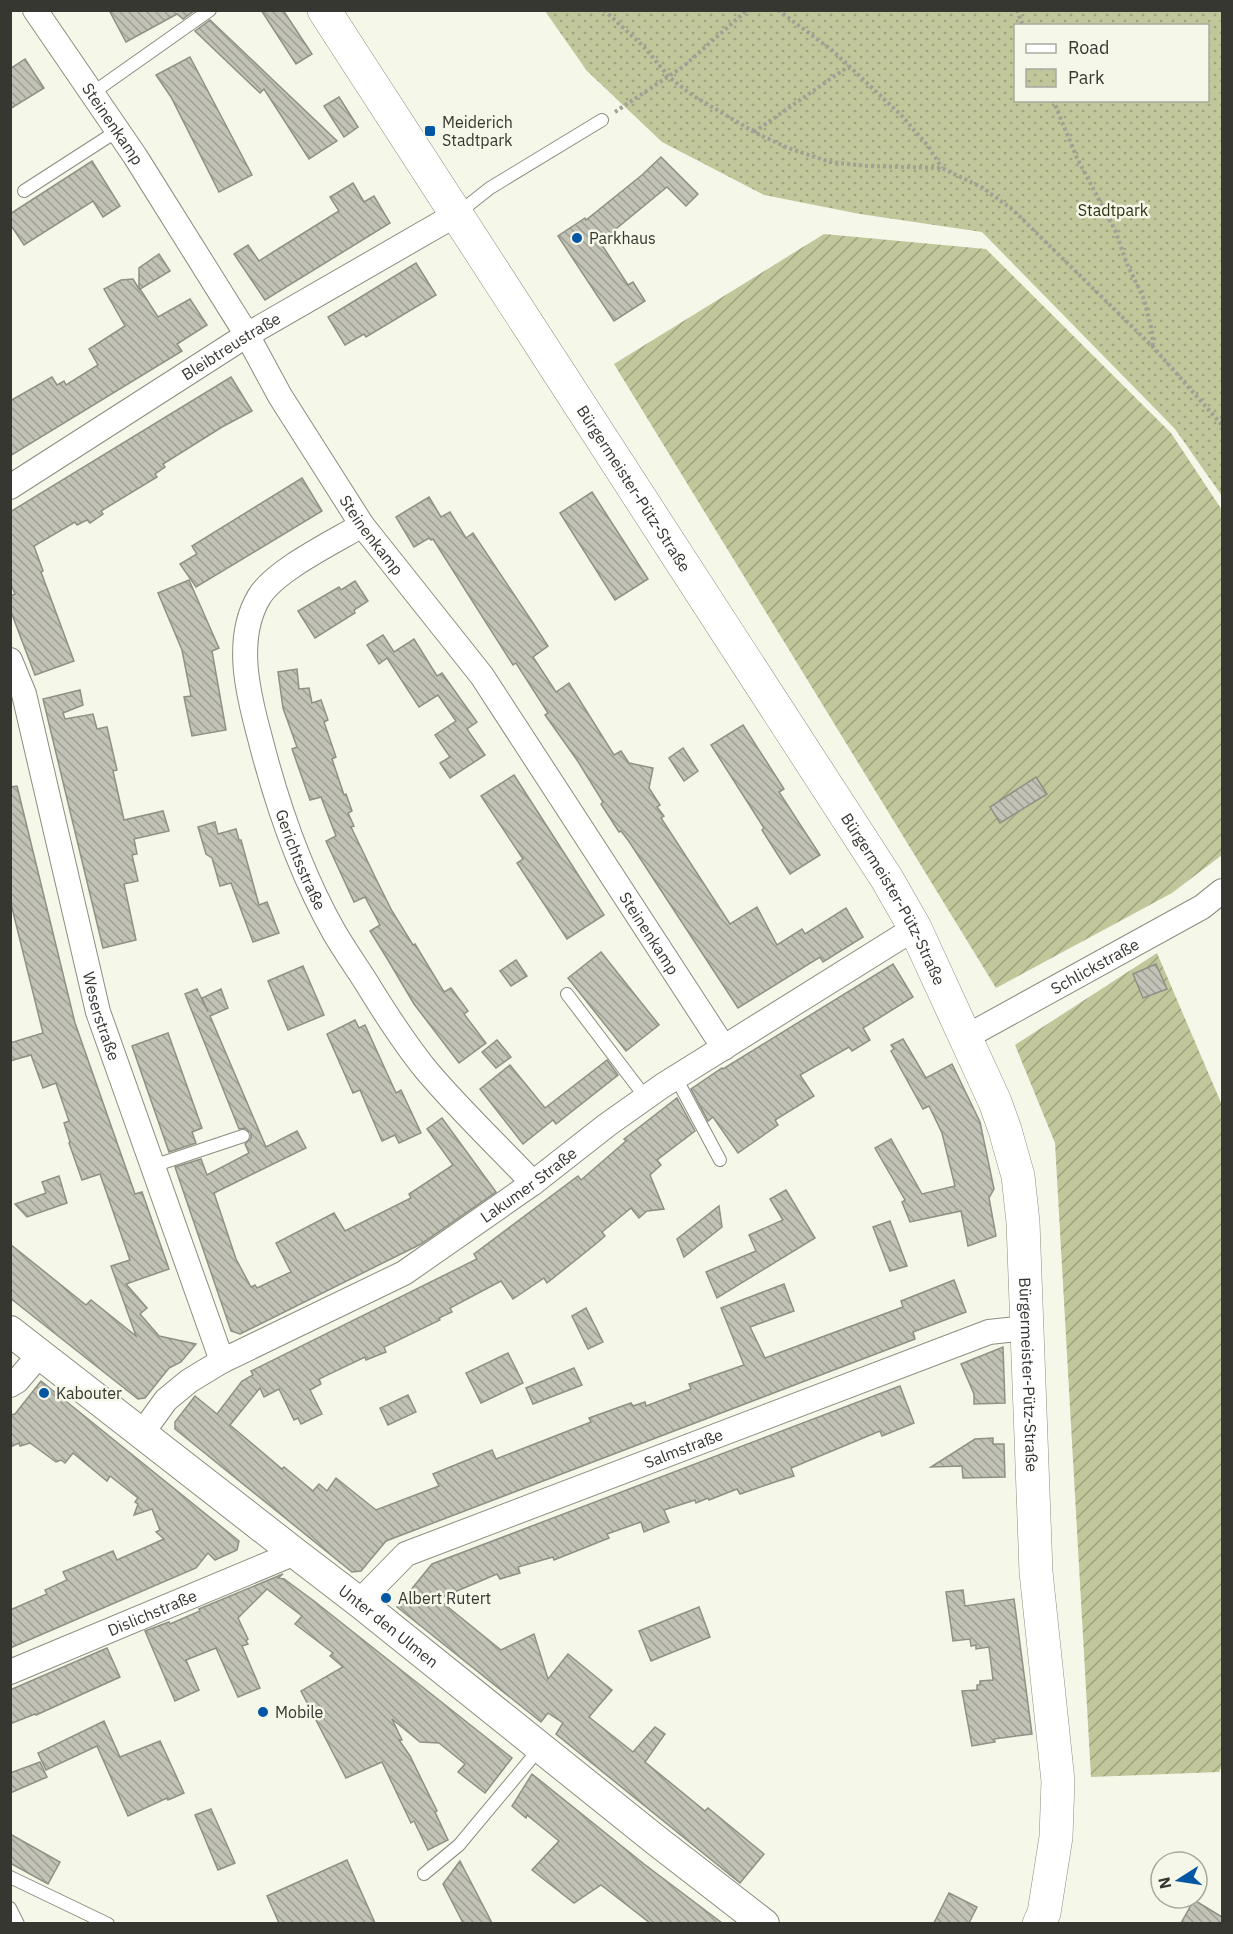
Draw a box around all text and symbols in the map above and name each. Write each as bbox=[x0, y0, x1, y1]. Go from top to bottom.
legend bbox=[1014, 24, 1209, 102]
text: Road bbox=[1068, 36, 1109, 59]
text: Park bbox=[1068, 66, 1105, 89]
street label: Steinenkamp bbox=[78, 79, 148, 168]
place label: Meiderich Stadtpark bbox=[442, 112, 513, 150]
marker: Meiderich Stadtpark bbox=[423, 124, 437, 138]
park label: Stadtpark bbox=[1078, 200, 1149, 220]
place label: Parkhaus bbox=[589, 228, 656, 248]
marker: Parkhaus bbox=[570, 231, 584, 245]
street label: Bleibtreustraße bbox=[178, 308, 284, 384]
street label: Bürgermeister-Pütz-Straße bbox=[573, 401, 695, 576]
street label: Steinenkamp bbox=[335, 491, 408, 579]
street label: Gerichtsstraße bbox=[271, 807, 331, 913]
street label: Bürgermeister-Pütz-Straße bbox=[837, 809, 950, 988]
street label: Steinenkamp bbox=[615, 888, 684, 978]
street label: Schlickstraße bbox=[1047, 934, 1143, 998]
street label: Weserstraße bbox=[79, 970, 124, 1063]
street label: Lakumer Straße bbox=[476, 1143, 581, 1227]
street label: Bürgermeister-Pütz-Straße bbox=[1015, 1277, 1042, 1473]
place label: Kabouter bbox=[56, 1383, 122, 1403]
marker: Kabouter bbox=[37, 1386, 51, 1400]
street label: Salmstraße bbox=[641, 1424, 726, 1472]
street label: Unter den Ulmen bbox=[335, 1580, 443, 1672]
street label: Dislichstraße bbox=[105, 1585, 200, 1640]
place label: Albert Rutert bbox=[398, 1588, 491, 1608]
marker: Albert Rutert bbox=[379, 1591, 393, 1605]
place label: Mobile bbox=[275, 1702, 324, 1722]
marker: Mobile bbox=[256, 1705, 270, 1719]
north arrow bbox=[1149, 1850, 1209, 1910]
text: N bbox=[1153, 1875, 1175, 1891]

